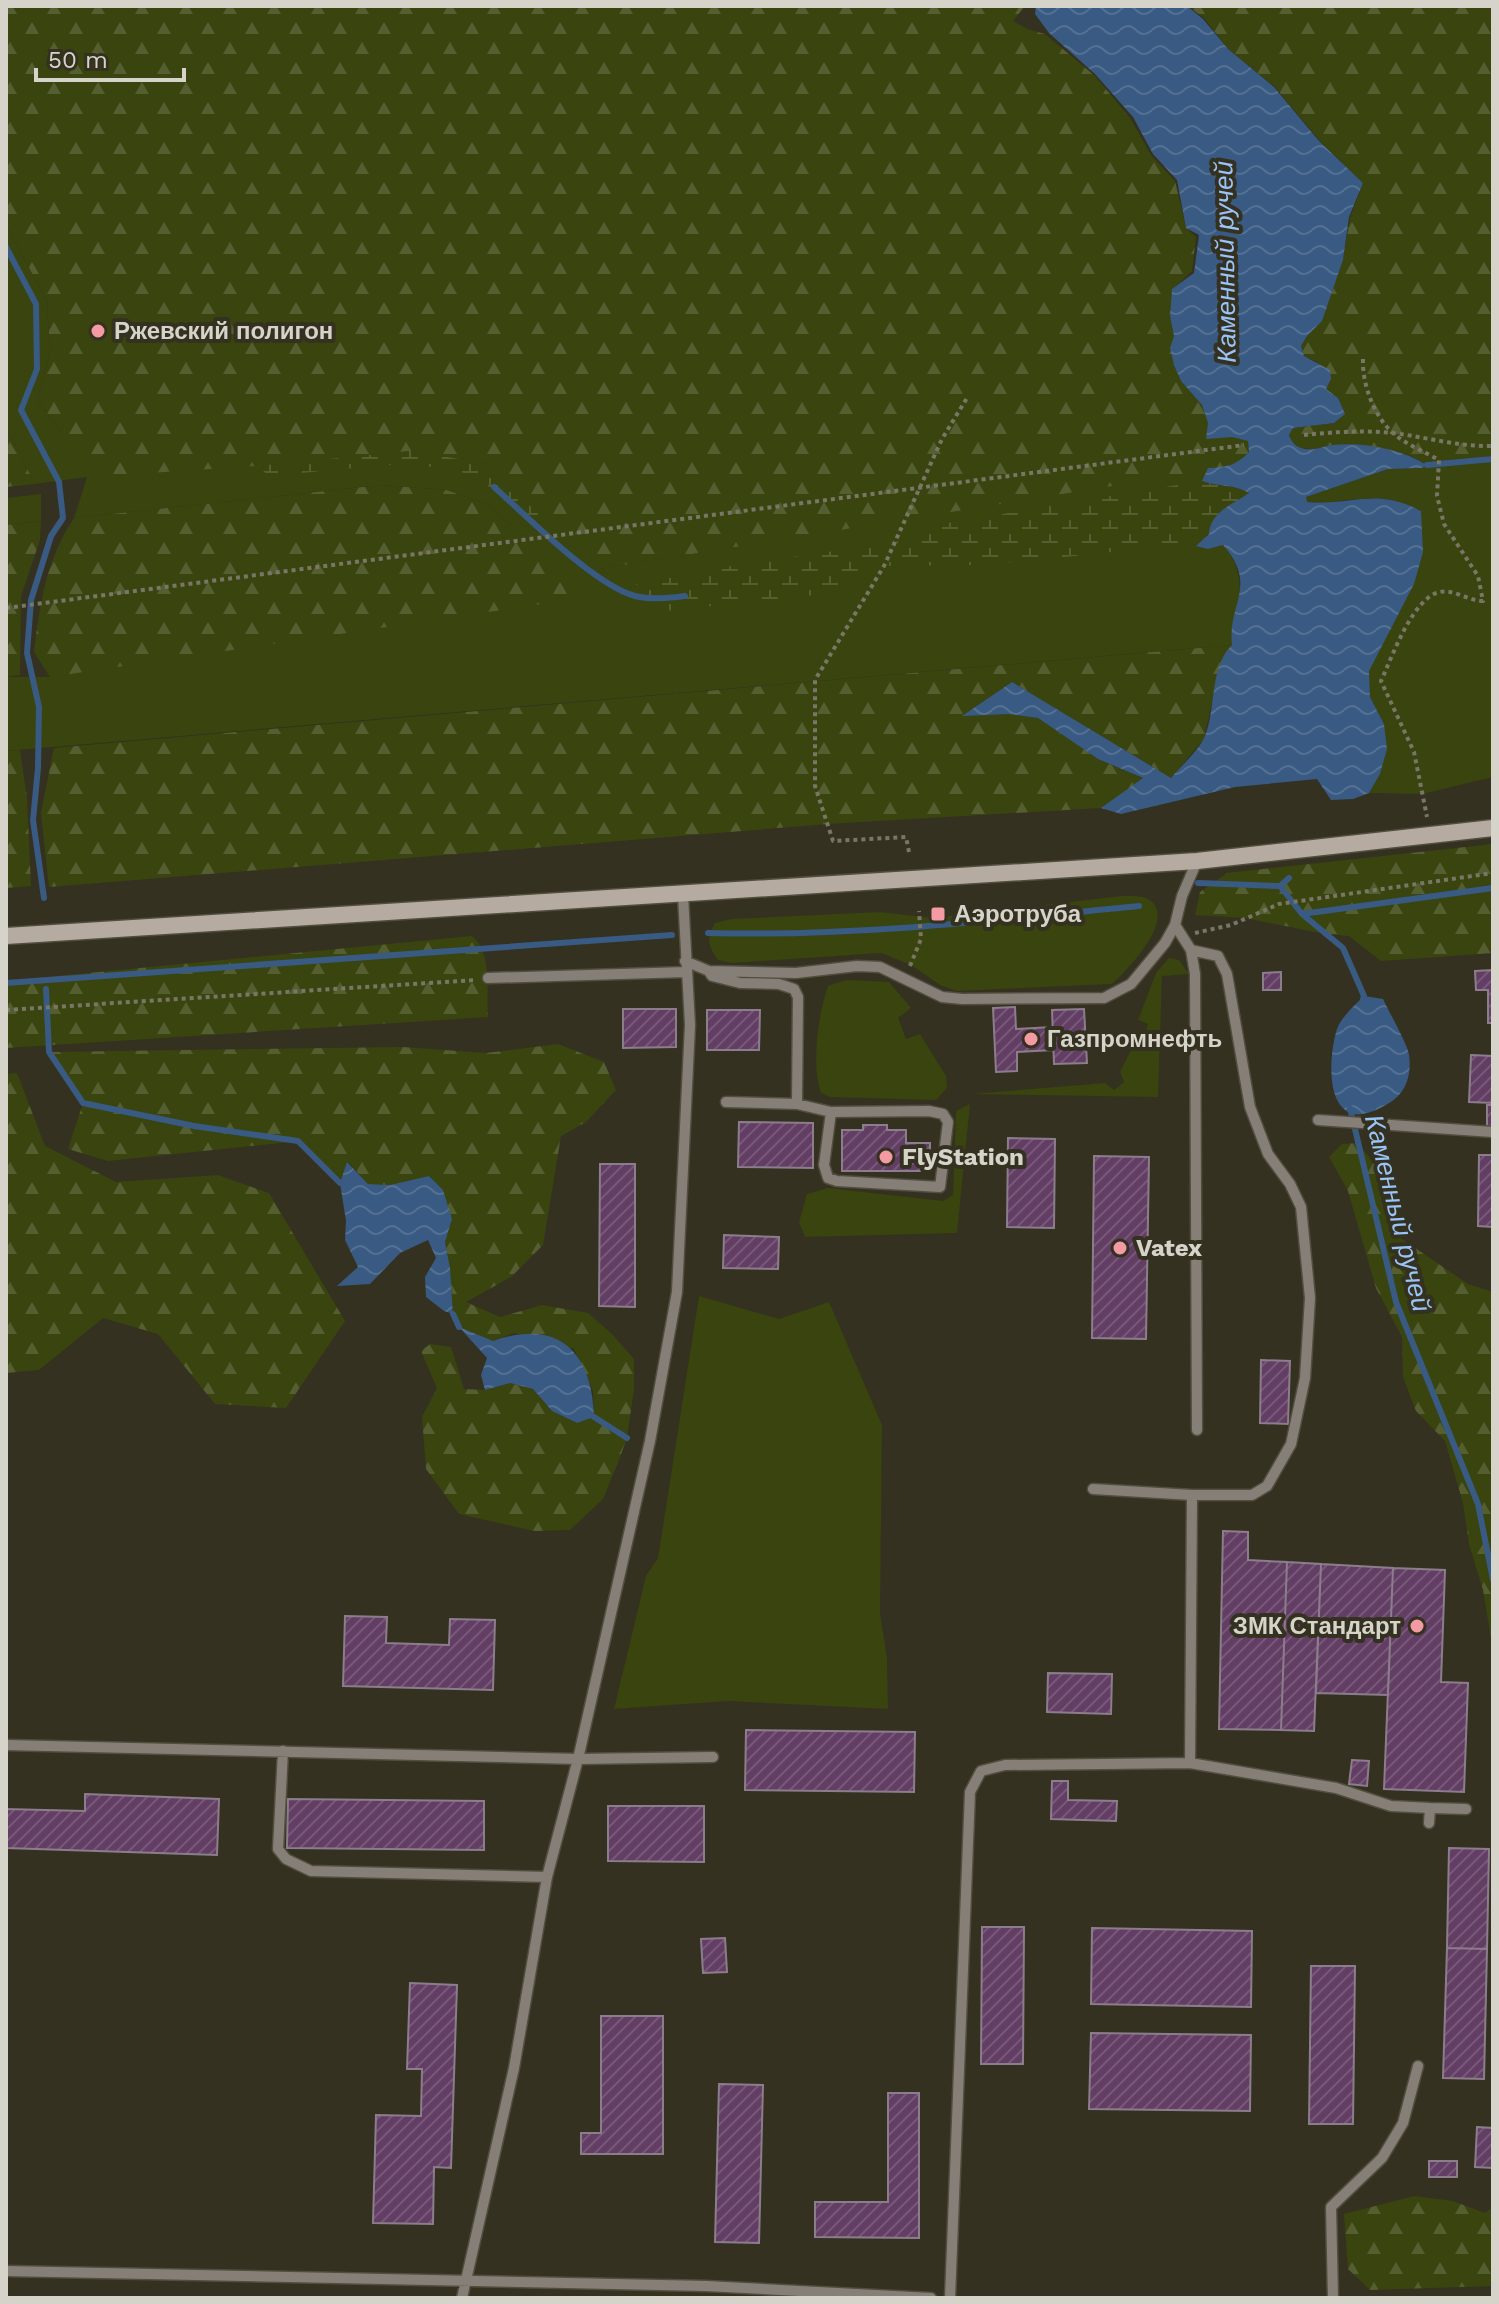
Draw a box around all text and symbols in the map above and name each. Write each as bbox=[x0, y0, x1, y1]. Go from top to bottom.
scale bar bbox=[36, 32, 184, 82]
text: 50 m bbox=[48, 46, 108, 74]
water label: Каменный ручей bbox=[1208, 161, 1242, 363]
place label: Ржевский полигон bbox=[114, 317, 333, 345]
marker: Ржевский полигон bbox=[89, 322, 107, 340]
place label: Аэротруба bbox=[954, 900, 1082, 928]
marker: Аэротруба bbox=[929, 905, 947, 923]
place label: Газпромнефть bbox=[1047, 1025, 1222, 1053]
marker: Газпромнефть bbox=[1022, 1030, 1040, 1048]
water label: Каменный ручей bbox=[1359, 1111, 1437, 1315]
place label: FlyStation bbox=[902, 1143, 1024, 1171]
marker: FlyStation bbox=[877, 1148, 895, 1166]
place label: Vatex bbox=[1136, 1234, 1202, 1262]
marker: Vatex bbox=[1111, 1239, 1129, 1257]
place label: ЗМК Стандарт bbox=[1233, 1612, 1401, 1640]
marker: ЗМК Стандарт bbox=[1408, 1617, 1426, 1635]

